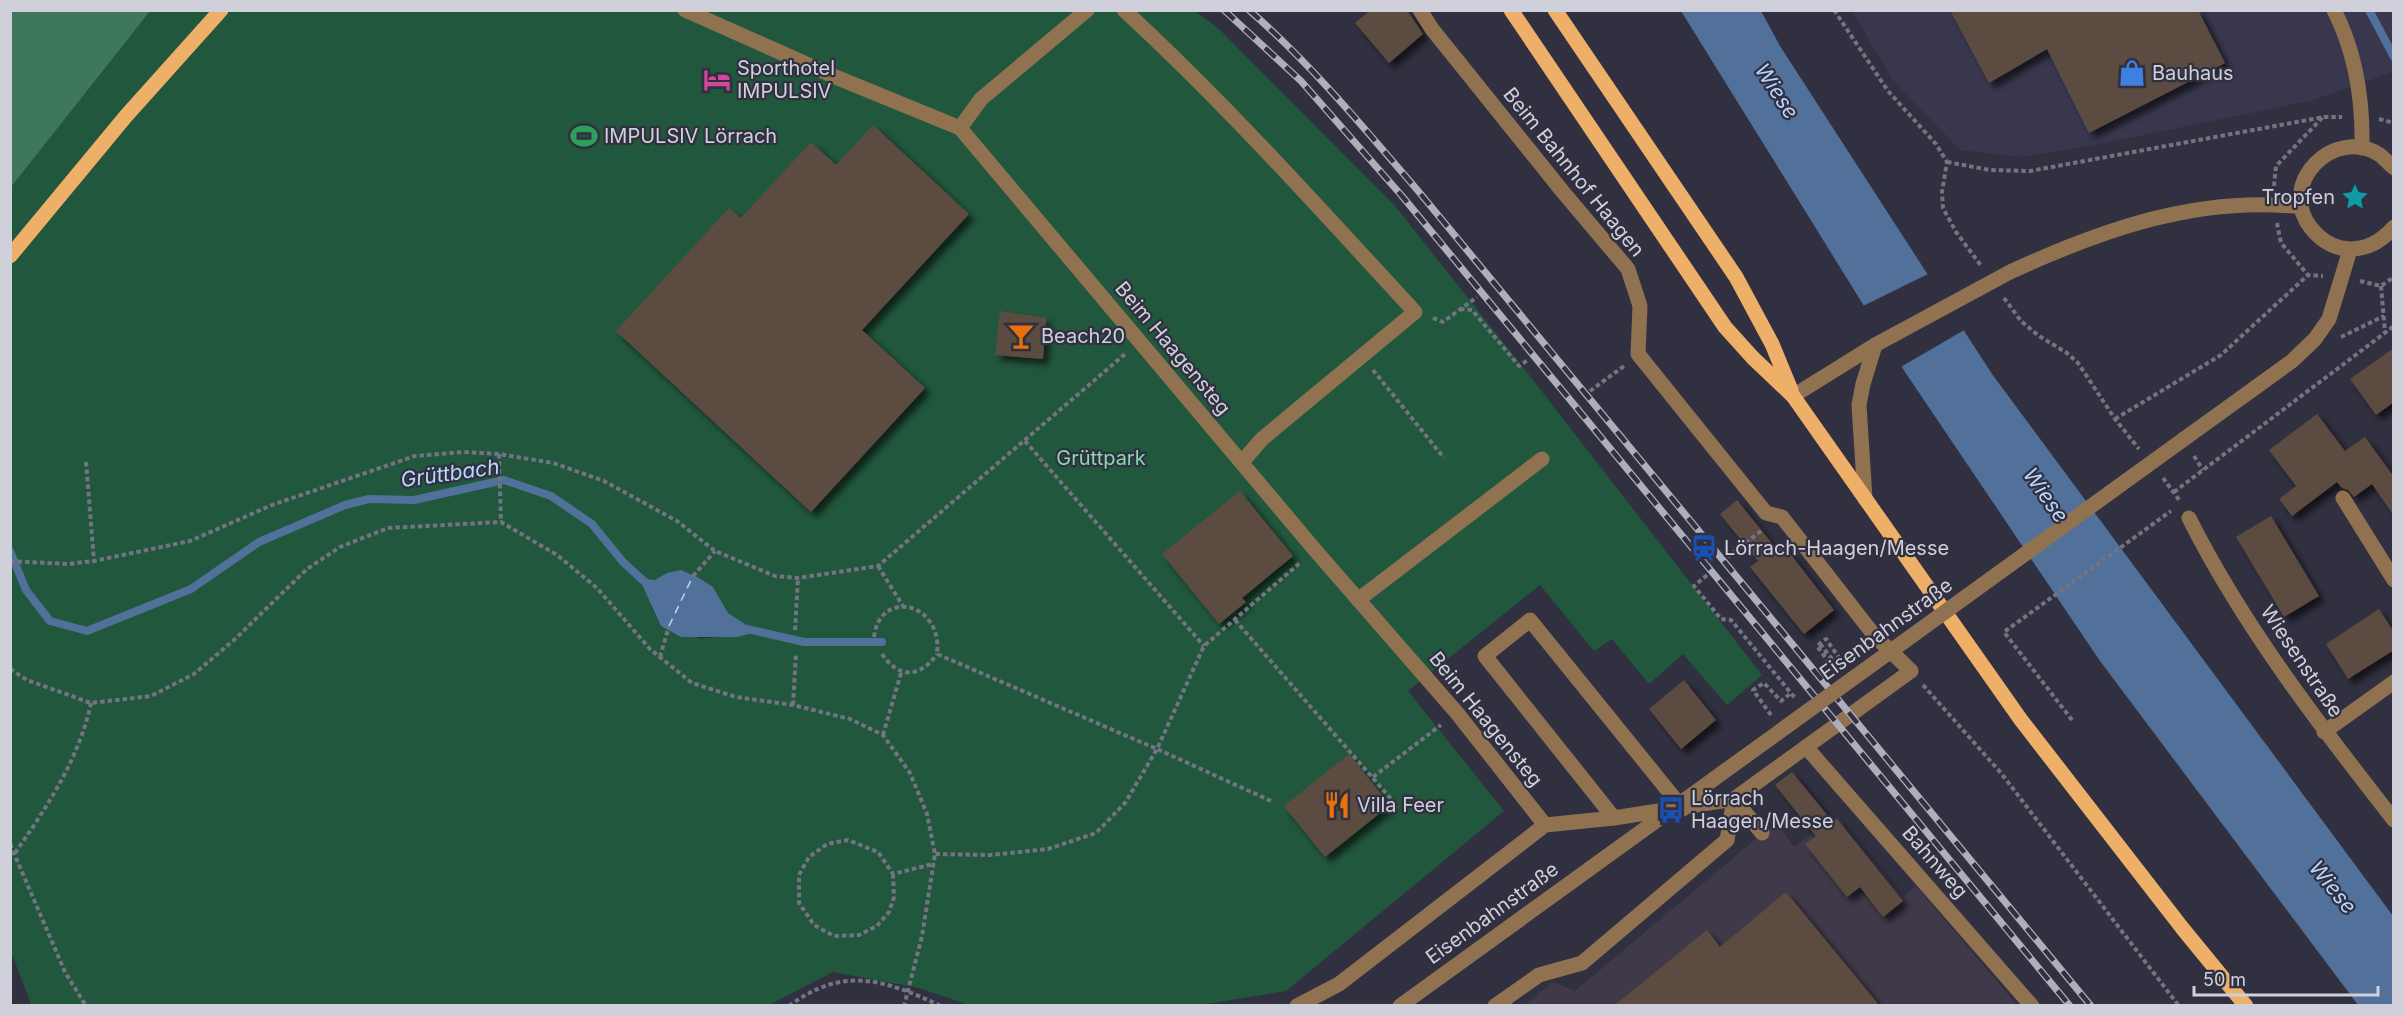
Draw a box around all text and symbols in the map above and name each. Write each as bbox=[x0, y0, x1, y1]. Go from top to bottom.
place label: Sporthotel IMPULSIV bbox=[737, 56, 835, 103]
shop icon: Bauhaus bbox=[2117, 58, 2147, 88]
water label: Wiese bbox=[1750, 59, 1804, 123]
place label: Bauhaus bbox=[2152, 61, 2234, 85]
hotel icon: Sporthotel IMPULSIV bbox=[702, 65, 732, 95]
street label: Beim Bahnhof Haagen bbox=[1498, 83, 1650, 261]
sports icon: IMPULSIV Lörrach bbox=[569, 121, 599, 151]
place label: IMPULSIV Lörrach bbox=[604, 124, 777, 148]
place icon: Tropfen bbox=[2340, 182, 2370, 212]
place label: Tropfen bbox=[2261, 185, 2335, 209]
street label: Beim Haagensteg bbox=[1110, 276, 1236, 420]
bar icon: Beach20 bbox=[1006, 321, 1036, 351]
place label: Beach20 bbox=[1041, 324, 1125, 348]
park label: Grüttpark bbox=[1056, 446, 1146, 470]
water label: Grüttbach bbox=[399, 454, 501, 492]
water label: Wiese bbox=[2018, 463, 2074, 527]
station icon: Lörrach-Haagen/Messe bbox=[1689, 533, 1719, 563]
place label: Lörrach-Haagen/Messe bbox=[1724, 536, 1949, 560]
street label: Eisenbahnstraße bbox=[1815, 573, 1957, 685]
street label: Wiesenstraße bbox=[2256, 600, 2348, 722]
street label: Beim Haagensteg bbox=[1424, 647, 1548, 791]
place label: Lörrach Haagen/Messe bbox=[1691, 786, 1834, 833]
restaurant icon: Villa Feer bbox=[1322, 790, 1352, 820]
place label: Villa Feer bbox=[1357, 793, 1445, 817]
bus stop icon: Lörrach Haagen/Messe bbox=[1656, 795, 1686, 825]
street label: Bahnweg bbox=[1897, 821, 1973, 903]
water label: Wiese bbox=[2304, 855, 2362, 919]
street label: Eisenbahnstraße bbox=[1421, 857, 1563, 969]
scale bar bbox=[2194, 959, 2378, 997]
text: 50 m bbox=[2203, 969, 2246, 990]

